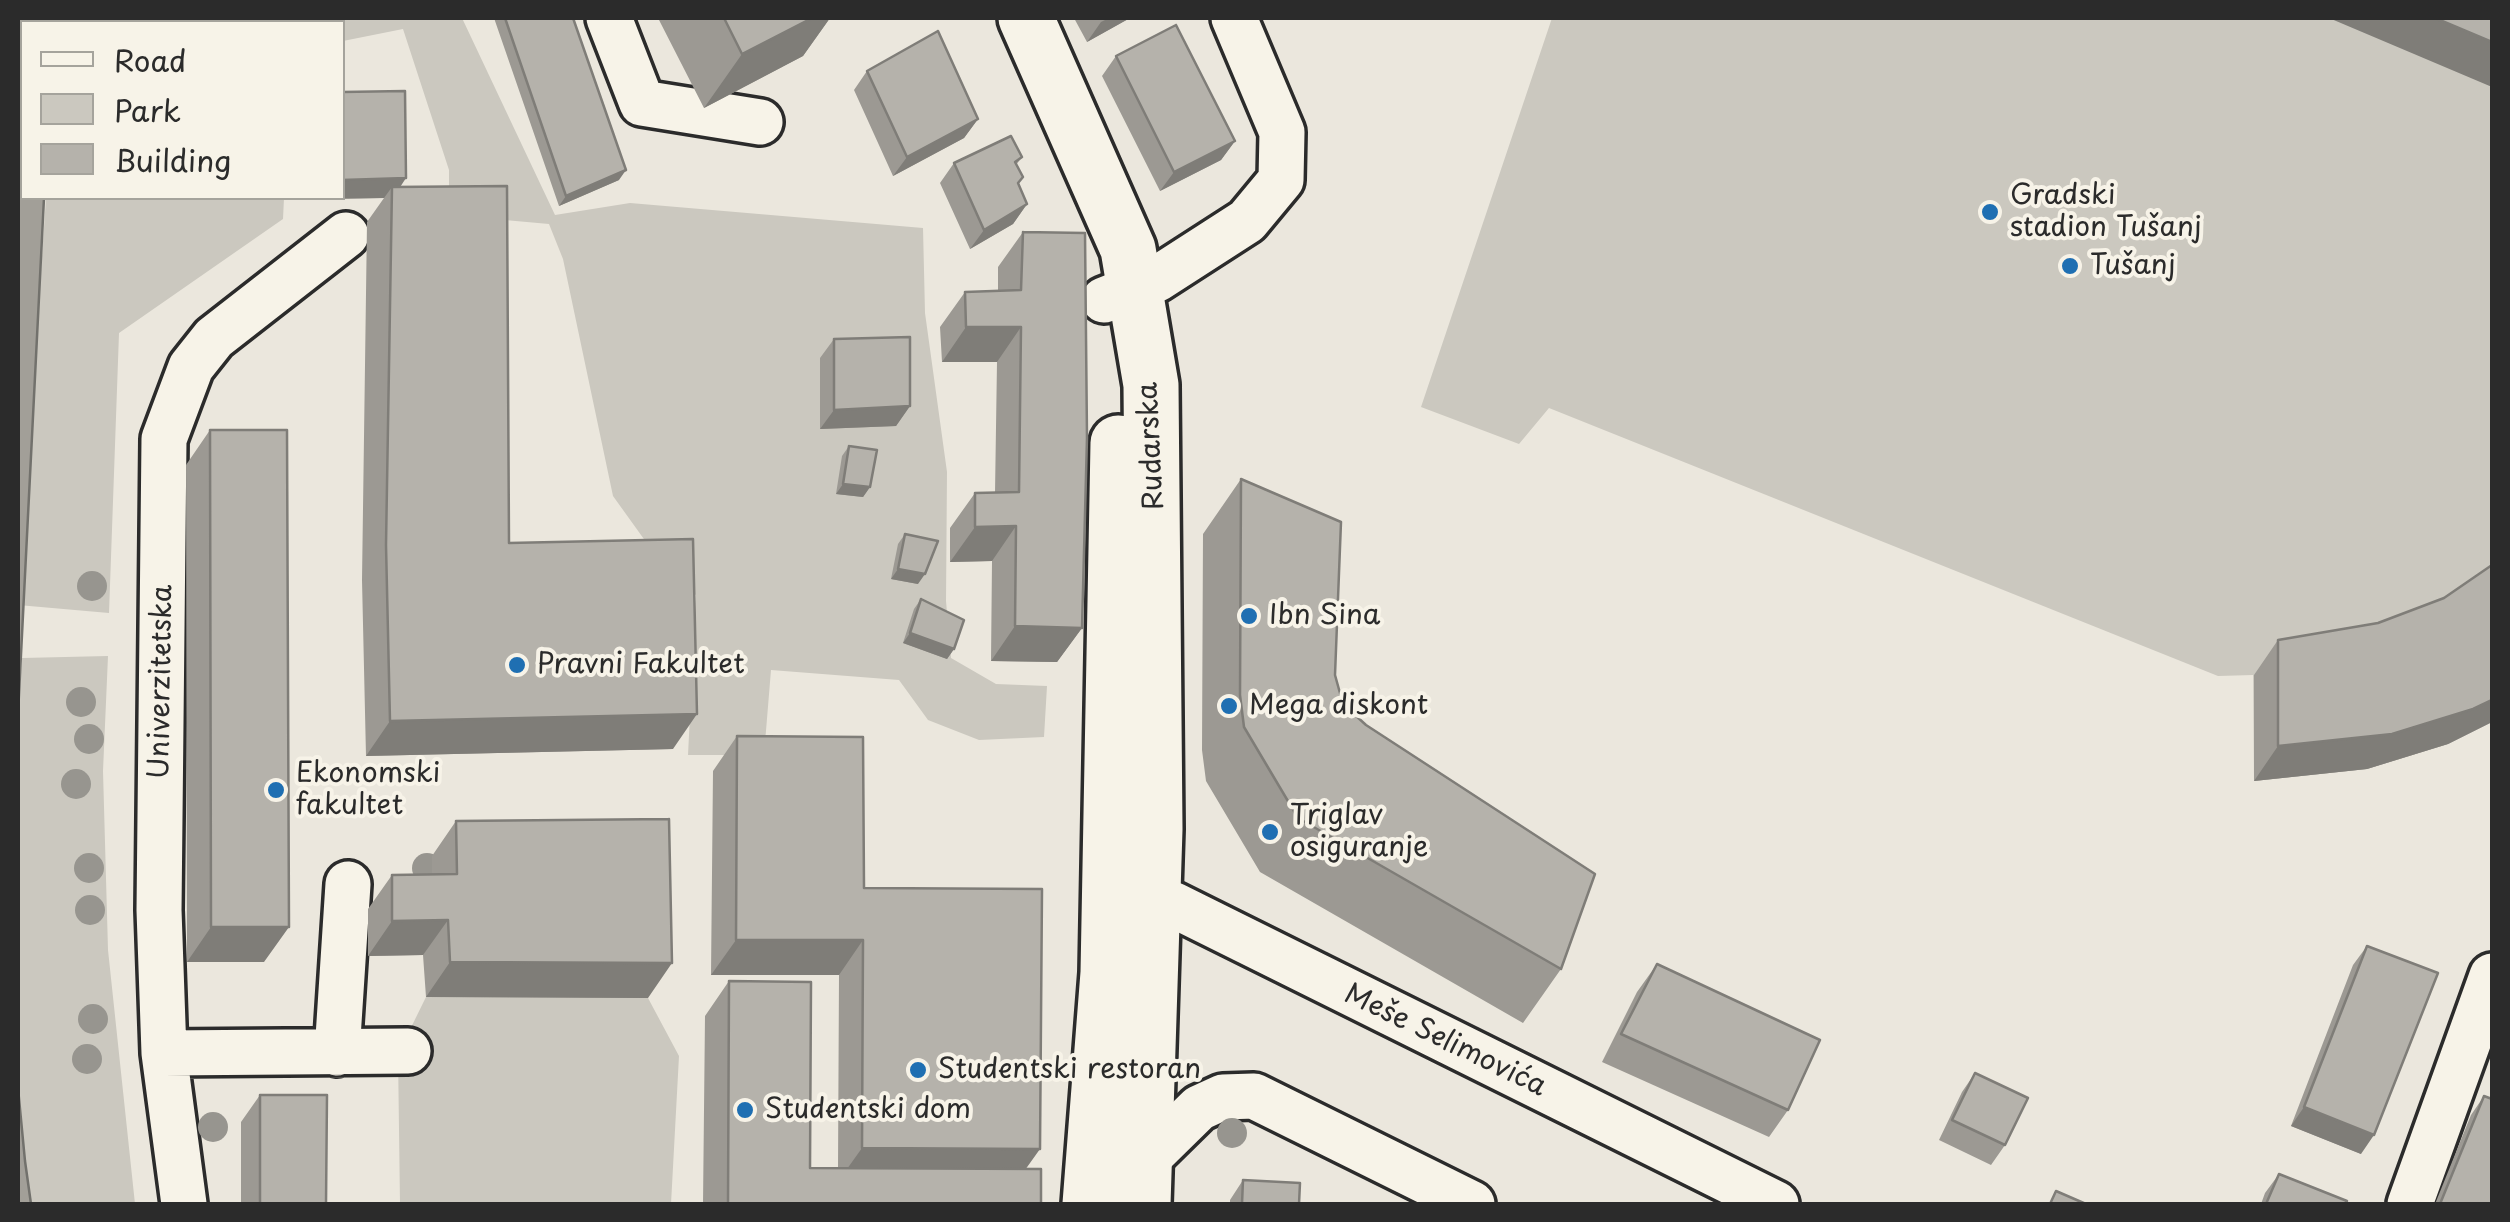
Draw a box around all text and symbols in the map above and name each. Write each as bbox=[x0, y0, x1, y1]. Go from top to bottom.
legend bbox=[20, 20, 345, 200]
text: Road bbox=[114, 37, 187, 82]
text: Park bbox=[114, 87, 181, 132]
text: Building bbox=[114, 137, 231, 182]
place label: Gradski stadion Tušanj bbox=[2010, 179, 2202, 245]
marker: Gradski stadion Tušanj bbox=[1979, 201, 2001, 223]
place label: Tušanj bbox=[2090, 249, 2176, 283]
marker: Tušanj bbox=[2059, 255, 2081, 277]
street label: Rudarska bbox=[1132, 381, 1172, 511]
street label: Univerzitetska bbox=[144, 584, 180, 780]
place label: Ibn Sina bbox=[1269, 599, 1380, 633]
marker: Ibn Sina bbox=[1238, 605, 1260, 627]
place label: Pravni Fakultet bbox=[537, 648, 745, 682]
marker: Pravni Fakultet bbox=[506, 654, 528, 676]
place label: Mega diskont bbox=[1249, 689, 1428, 723]
marker: Mega diskont bbox=[1218, 695, 1240, 717]
place label: Ekonomski fakultet bbox=[296, 757, 440, 823]
marker: Ekonomski fakultet bbox=[265, 779, 287, 801]
place label: Triglav osiguranje bbox=[1290, 799, 1428, 865]
marker: Triglav osiguranje bbox=[1259, 821, 1281, 843]
street label: Meše Selimovića bbox=[1339, 978, 1551, 1104]
place label: Studentski restoran bbox=[938, 1053, 1201, 1087]
marker: Studentski restoran bbox=[907, 1059, 929, 1081]
place label: Studentski dom bbox=[765, 1093, 971, 1127]
marker: Studentski dom bbox=[734, 1099, 756, 1121]

